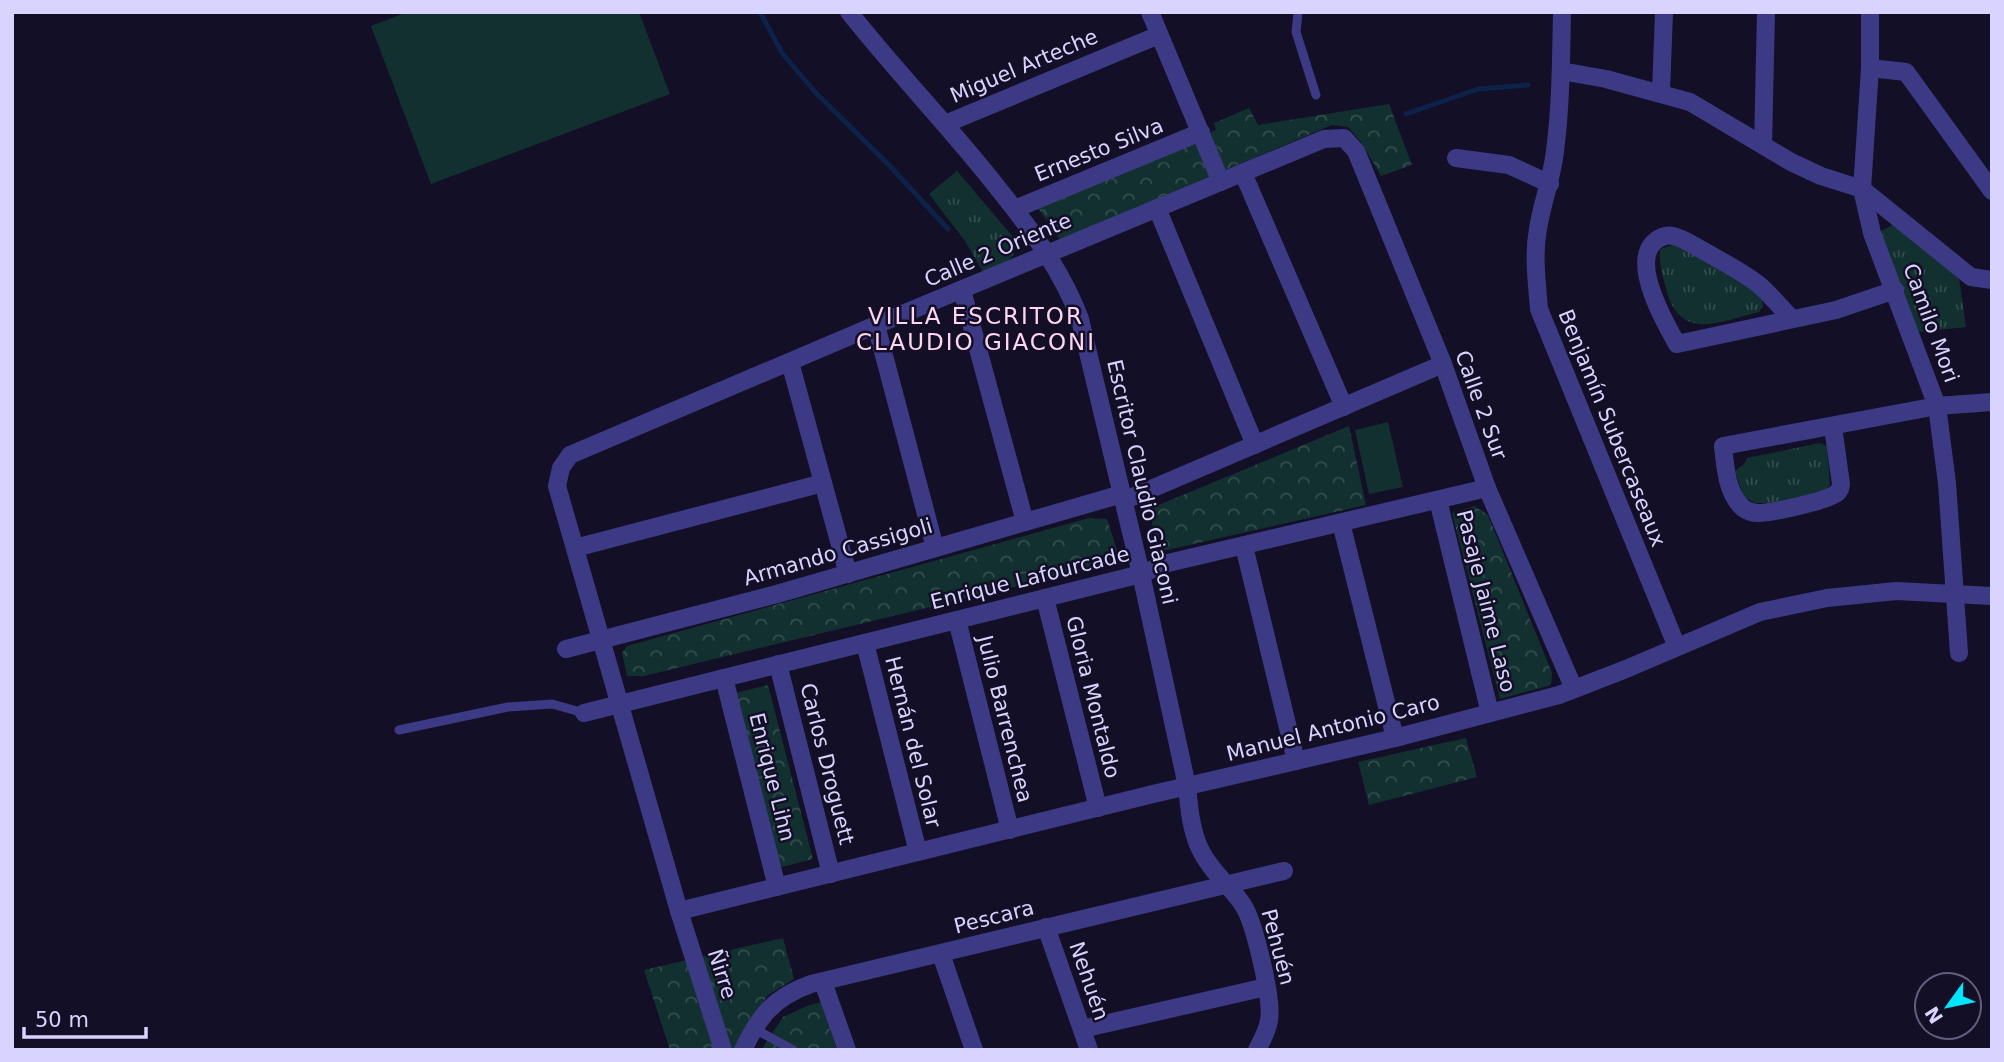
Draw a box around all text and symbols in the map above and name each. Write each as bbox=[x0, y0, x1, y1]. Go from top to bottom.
street label: Miguel Arteche bbox=[947, 24, 1101, 108]
street label: Ernesto Silva bbox=[1031, 113, 1167, 187]
street label: Calle 2 Oriente bbox=[921, 208, 1075, 292]
street label: Camilo Mori bbox=[1898, 260, 1964, 386]
district label: VILLA ESCRITOR CLAUDIO GIACONI bbox=[856, 303, 1096, 355]
street label: Benjamín Subercaseaux bbox=[1553, 306, 1671, 550]
street label: Calle 2 Sur bbox=[1450, 347, 1512, 463]
street label: Escritor Claudio Giaconi bbox=[1102, 357, 1182, 607]
street label: Pasaje Jaime Laso bbox=[1452, 507, 1520, 695]
street label: Armando Cassigoli bbox=[741, 514, 935, 590]
street label: Enrique Lafourcade bbox=[928, 542, 1132, 614]
street label: Gloria Montaldo bbox=[1061, 613, 1125, 781]
street label: Julio Barrenchea bbox=[972, 631, 1037, 805]
street label: Hernán del Solar bbox=[880, 654, 946, 830]
street label: Carlos Droguett bbox=[795, 681, 859, 847]
street label: Manuel Antonio Caro bbox=[1224, 690, 1442, 766]
street label: Enrique Lihn bbox=[744, 710, 800, 844]
street label: Pescara bbox=[951, 895, 1037, 939]
street label: Pehuén bbox=[1256, 906, 1300, 988]
street label: Nehuén bbox=[1064, 939, 1114, 1023]
street label: Ñirre bbox=[703, 945, 743, 1002]
north arrow bbox=[1913, 971, 1983, 1041]
scale bar bbox=[24, 996, 147, 1040]
text: N bbox=[1920, 1003, 1947, 1028]
text: 50 m bbox=[35, 1008, 89, 1032]

